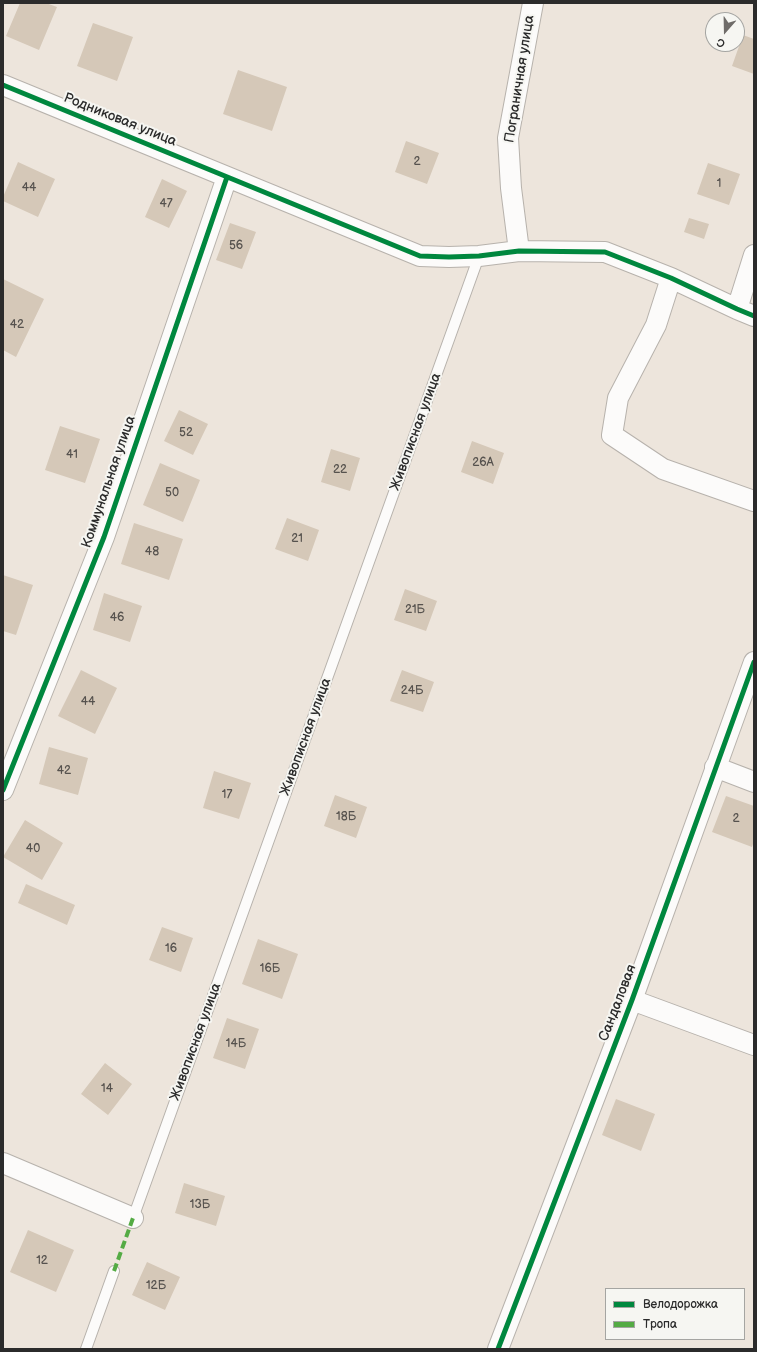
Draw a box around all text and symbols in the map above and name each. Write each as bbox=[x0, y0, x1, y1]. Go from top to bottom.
north arrow bbox=[705, 12, 745, 52]
street label: Пограничная улица bbox=[502, 14, 538, 144]
text: С bbox=[715, 35, 727, 50]
street label: Родниковая улица bbox=[61, 90, 179, 150]
house number: 2 bbox=[413, 155, 421, 169]
house number: 1 bbox=[717, 177, 721, 191]
house number: 44 bbox=[22, 181, 36, 195]
house number: 47 bbox=[159, 197, 173, 211]
house number: 56 bbox=[229, 239, 243, 253]
house number: 42 bbox=[10, 318, 24, 332]
street label: Живописная улица bbox=[387, 371, 445, 493]
street label: Коммунальная улица bbox=[78, 414, 140, 550]
house number: 52 bbox=[179, 426, 193, 440]
house number: 41 bbox=[66, 448, 78, 462]
house number: 26А bbox=[472, 456, 494, 470]
house number: 22 bbox=[333, 463, 347, 477]
house number: 50 bbox=[165, 486, 179, 500]
house number: 21 bbox=[291, 532, 303, 546]
house number: 48 bbox=[145, 545, 159, 559]
house number: 21Б bbox=[405, 603, 425, 617]
house number: 46 bbox=[110, 611, 124, 625]
street label: Живописная улица bbox=[277, 676, 335, 798]
house number: 24Б bbox=[401, 684, 423, 698]
house number: 44 bbox=[81, 695, 95, 709]
house number: 42 bbox=[57, 764, 71, 778]
house number: 17 bbox=[222, 788, 232, 802]
house number: 18Б bbox=[336, 810, 356, 824]
house number: 2 bbox=[732, 812, 740, 826]
house number: 40 bbox=[26, 842, 40, 856]
house number: 16 bbox=[165, 942, 177, 956]
house number: 16Б bbox=[260, 962, 280, 976]
street label: Сандаловая bbox=[596, 962, 640, 1044]
street label: Живописная улица bbox=[167, 981, 225, 1103]
house number: 14Б bbox=[226, 1037, 246, 1051]
house number: 14 bbox=[101, 1082, 113, 1096]
house number: 13Б bbox=[190, 1198, 210, 1212]
house number: 12 bbox=[36, 1254, 48, 1268]
house number: 12Б bbox=[146, 1279, 166, 1293]
legend bbox=[605, 1288, 745, 1340]
text: Велодорожка bbox=[643, 1297, 718, 1312]
text: Тропа bbox=[643, 1317, 677, 1332]

